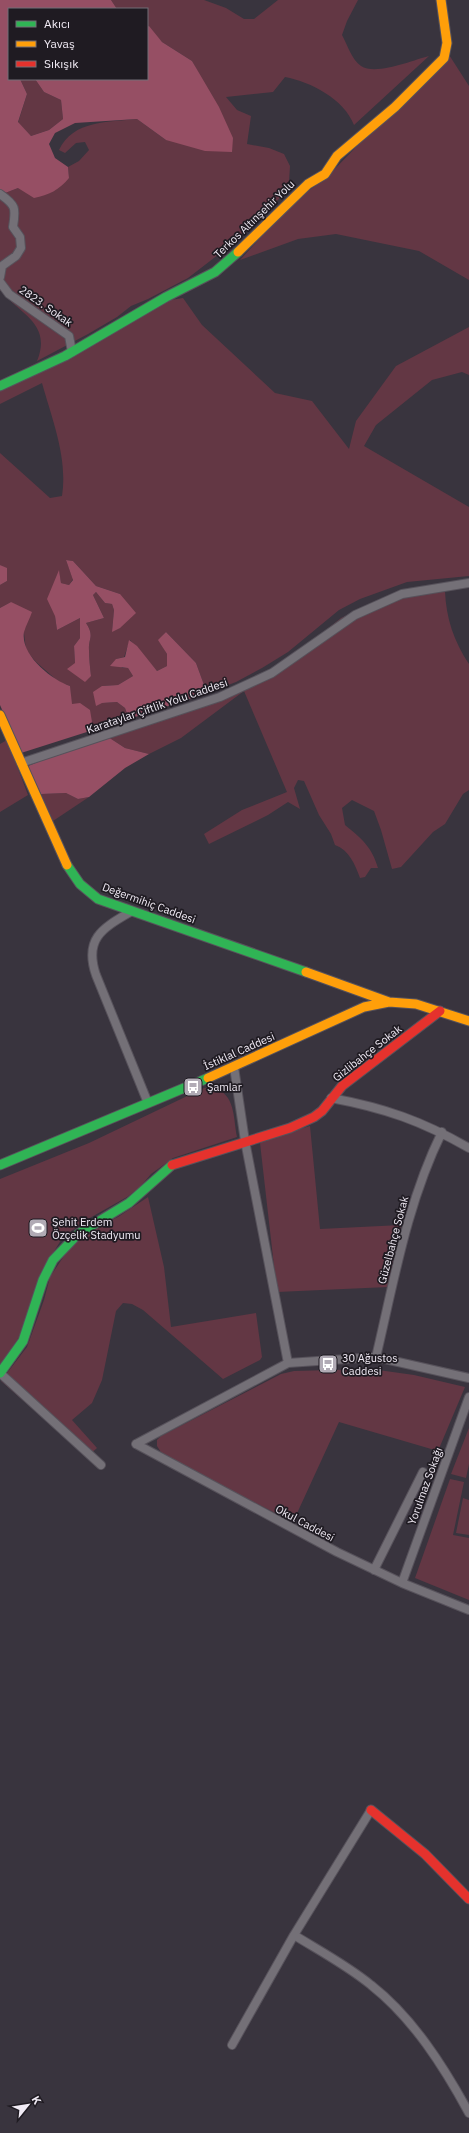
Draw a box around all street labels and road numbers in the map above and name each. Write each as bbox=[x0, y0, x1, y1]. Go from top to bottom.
street label: Terkos Altınşehir Yolu bbox=[211, 177, 297, 261]
street label: 2823. Sokak bbox=[17, 282, 76, 330]
street label: Karataylar Çiftlik Yolu Caddesi bbox=[85, 675, 229, 737]
street label: Değermihiç Caddesi bbox=[100, 880, 198, 926]
street label: Gizlibahçe Sokak bbox=[330, 1022, 404, 1084]
street label: İstiklal Caddesi bbox=[201, 1029, 277, 1073]
street label: Güzelbahçe Sokak bbox=[375, 1194, 412, 1286]
street label: Yorulmaz Sokağı bbox=[405, 1445, 445, 1527]
street label: Okul Caddesi bbox=[273, 1502, 337, 1544]

